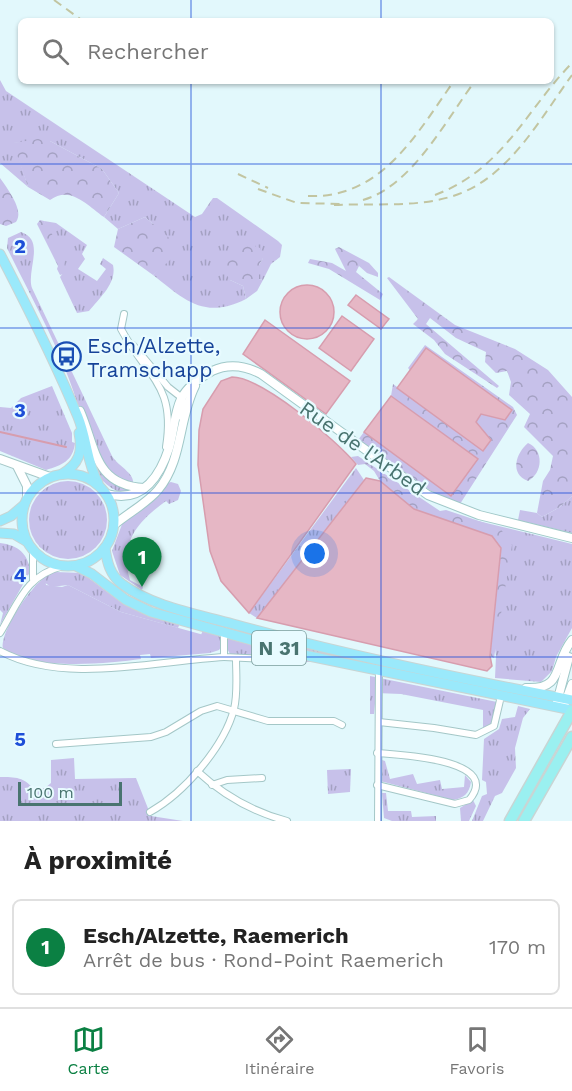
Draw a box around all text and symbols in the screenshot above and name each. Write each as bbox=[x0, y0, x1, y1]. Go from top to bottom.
search box bbox=[18, 18, 554, 84]
icon: search bbox=[39, 35, 72, 68]
text: Rechercher bbox=[87, 39, 209, 64]
text: 2 bbox=[14, 234, 26, 258]
place label: Esch/Alzette, Tramschapp bbox=[87, 333, 220, 382]
bus stop icon: Esch/Alzette, Tramschapp bbox=[50, 341, 82, 373]
street label: Rue de l'Arbed bbox=[295, 395, 431, 501]
text: 3 bbox=[14, 398, 26, 422]
pin: 1 bbox=[122, 538, 162, 587]
your location bbox=[300, 539, 329, 568]
text: 4 bbox=[14, 563, 27, 587]
road number: N 31 bbox=[252, 631, 306, 665]
text: 5 bbox=[14, 727, 26, 751]
scale bar bbox=[18, 779, 122, 806]
text: 100 m bbox=[27, 783, 74, 802]
text: À proximité bbox=[24, 845, 172, 875]
text: Esch/Alzette, Raemerich bbox=[83, 923, 349, 948]
text: 1 bbox=[41, 935, 50, 959]
text: 170 m bbox=[489, 935, 546, 959]
text: Arrêt de bus · Rond-Point Raemerich bbox=[83, 948, 444, 972]
tab: Carte bbox=[68, 1023, 110, 1078]
tab: Itinéraire bbox=[245, 1023, 315, 1078]
tab: Favoris bbox=[450, 1023, 504, 1078]

